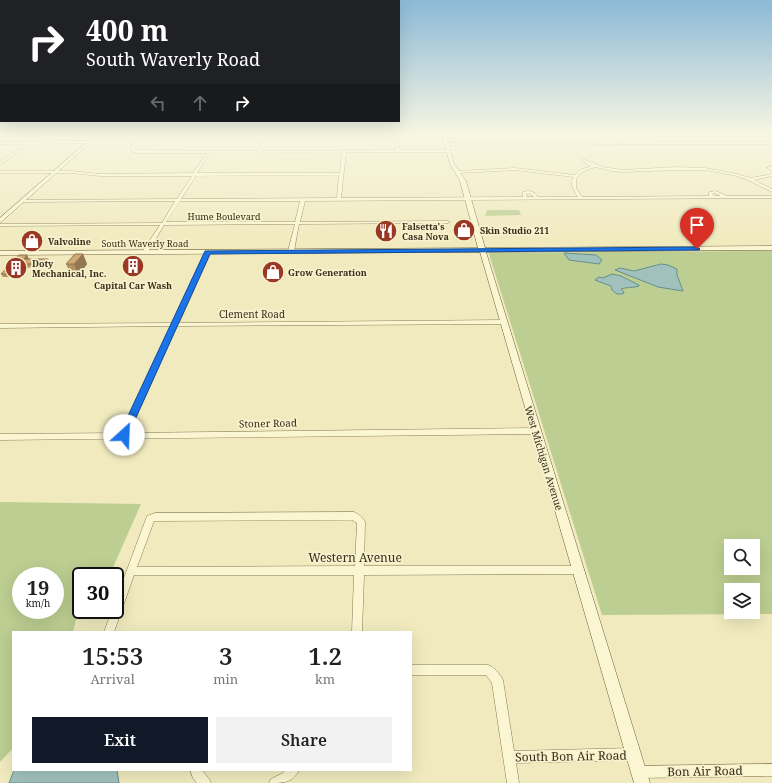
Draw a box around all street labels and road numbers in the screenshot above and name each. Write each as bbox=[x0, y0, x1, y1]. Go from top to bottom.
street label: Hume Boulevard bbox=[188, 210, 261, 223]
street label: South Waverly Road bbox=[101, 237, 189, 250]
street label: Clement Road bbox=[219, 307, 285, 321]
street label: West Michigan Avenue bbox=[521, 404, 567, 512]
street label: Stoner Road bbox=[239, 415, 297, 431]
street label: Western Avenue bbox=[308, 549, 402, 566]
street label: South Bon Air Road bbox=[515, 747, 628, 765]
street label: Bon Air Road bbox=[667, 762, 744, 780]

